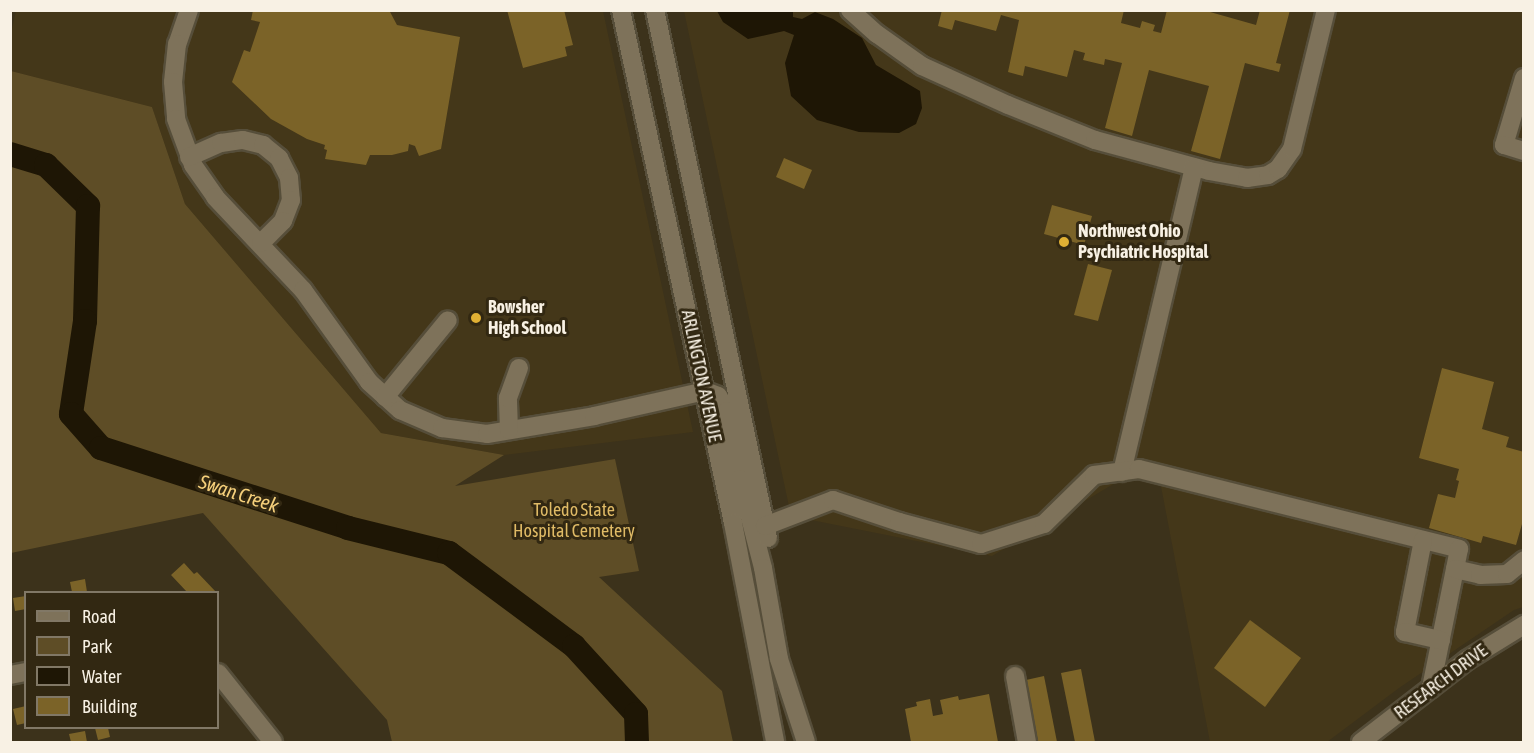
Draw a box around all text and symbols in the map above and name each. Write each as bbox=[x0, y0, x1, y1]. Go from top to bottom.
place label: Northwest Ohio Psychiatric Hospital bbox=[1078, 221, 1208, 264]
marker: Northwest Ohio Psychiatric Hospital bbox=[1055, 233, 1073, 251]
place label: Bowsher High School bbox=[488, 297, 566, 340]
street label: ARLINGTON AVENUE bbox=[676, 308, 726, 444]
marker: Bowsher High School bbox=[469, 311, 483, 325]
water label: Swan Creek bbox=[196, 469, 282, 517]
park label: Toledo State Hospital Cemetery bbox=[513, 500, 635, 542]
legend bbox=[24, 591, 219, 729]
text: Road bbox=[82, 606, 116, 627]
text: Park bbox=[82, 636, 112, 657]
street label: RESEARCH DRIVE bbox=[1390, 640, 1492, 724]
text: Water bbox=[82, 666, 121, 687]
text: Building bbox=[82, 696, 137, 717]

